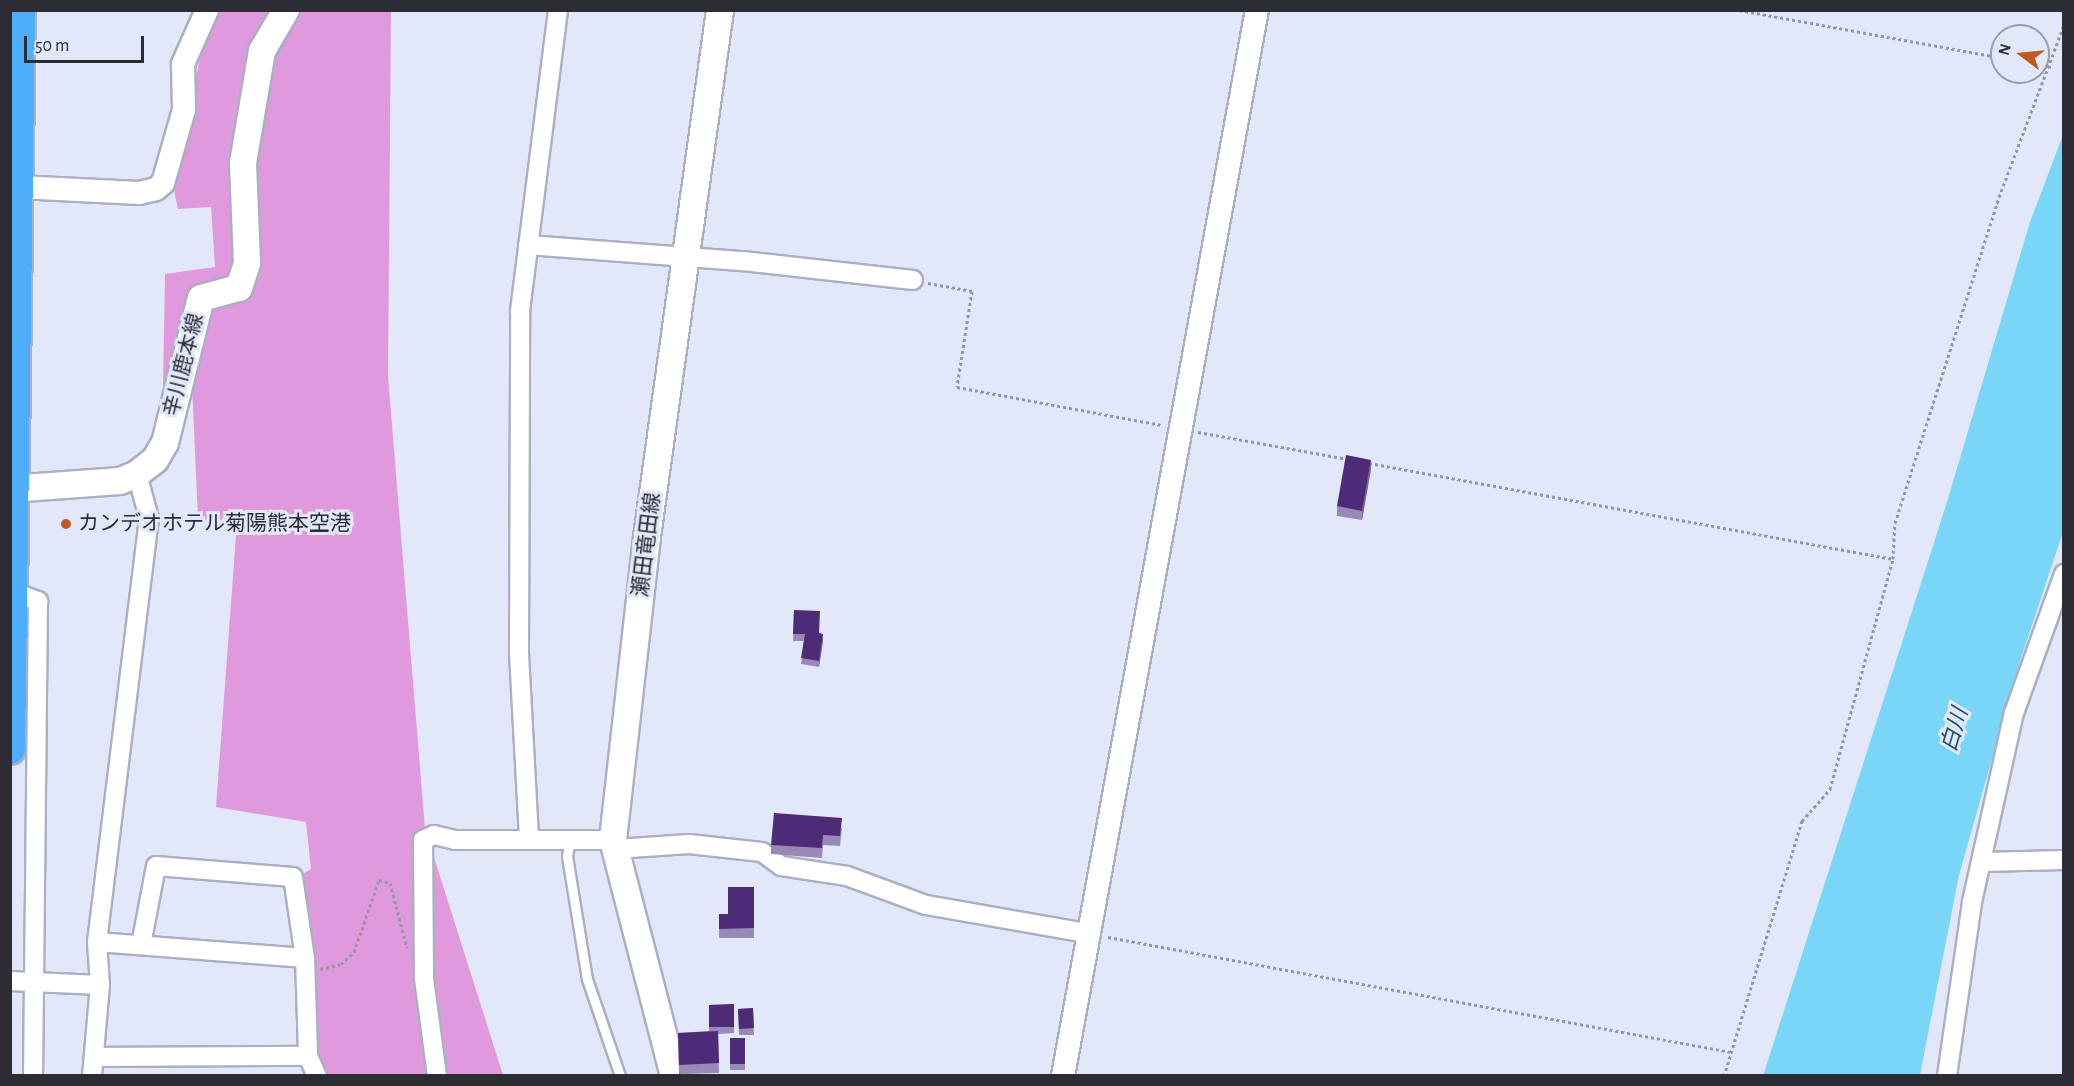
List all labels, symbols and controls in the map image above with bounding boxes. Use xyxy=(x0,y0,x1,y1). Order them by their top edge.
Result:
scale bar xyxy=(27,24,147,62)
north arrow xyxy=(1990,24,2050,84)
text: 50 m xyxy=(35,37,69,55)
text: N xyxy=(1995,42,2014,57)
street label: 辛川鹿本線 xyxy=(159,311,209,419)
street label: 瀬田竜田線 xyxy=(628,491,666,599)
place label: カンデオホテル菊陽熊本空港 xyxy=(78,511,351,537)
marker: カンデオホテル菊陽熊本空港 xyxy=(59,517,73,531)
water label: 白川 xyxy=(1936,705,1974,755)

